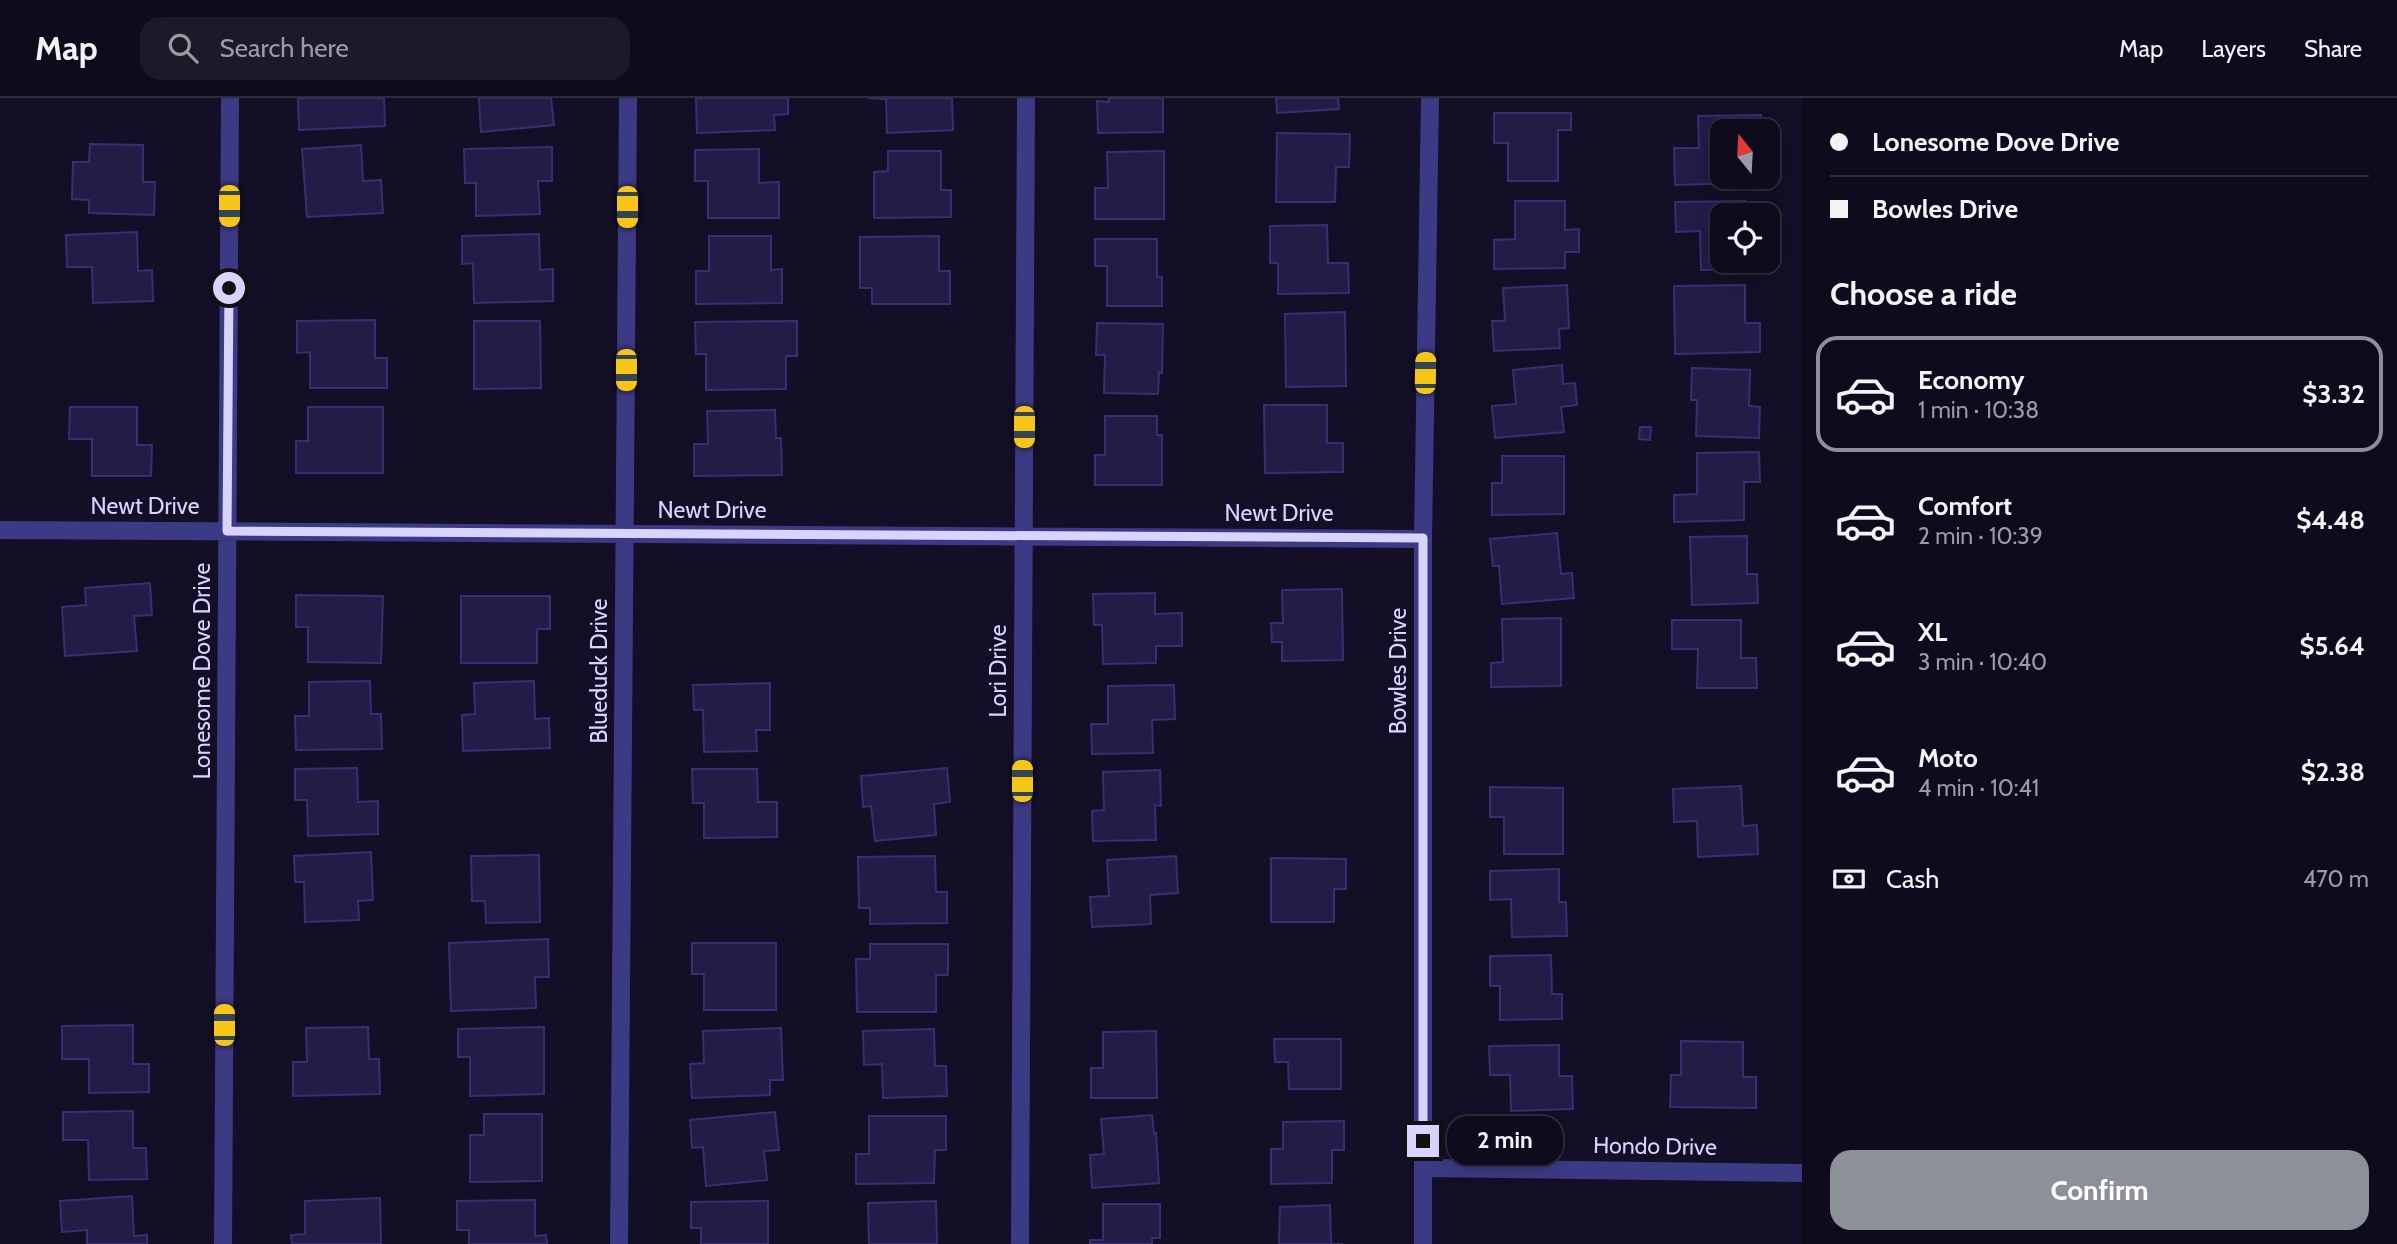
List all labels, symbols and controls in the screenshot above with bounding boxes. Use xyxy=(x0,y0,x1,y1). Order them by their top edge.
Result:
search box xyxy=(140,17,630,80)
text: Map xyxy=(35,28,98,68)
icon: search xyxy=(164,29,202,67)
text: Search here xyxy=(220,32,349,64)
text: Map xyxy=(2119,34,2163,63)
text: Layers xyxy=(2201,34,2266,63)
text: Share xyxy=(2304,34,2362,63)
north arrow xyxy=(1710,119,1780,189)
map controls xyxy=(1710,119,1780,273)
text: Lonesome Dove Drive xyxy=(1872,126,2120,158)
car xyxy=(219,185,240,227)
car xyxy=(617,186,638,228)
text: Bowles Drive xyxy=(1872,193,2018,225)
button: locate xyxy=(1710,203,1780,273)
route start xyxy=(213,272,245,304)
text: Choose a ride xyxy=(1830,274,2017,313)
car xyxy=(616,349,637,391)
car xyxy=(1415,352,1436,394)
icon: car xyxy=(1834,363,1897,426)
text: Economy xyxy=(1918,364,2024,396)
text: $3.32 xyxy=(2302,378,2365,410)
text: 1 min · 10:38 xyxy=(1918,396,2039,424)
car xyxy=(1014,406,1035,448)
icon: car xyxy=(1834,489,1897,552)
text: Comfort xyxy=(1918,490,2012,522)
street label: Newt Drive xyxy=(91,492,200,520)
street label: Newt Drive xyxy=(658,496,767,524)
street label: Newt Drive xyxy=(1225,499,1334,527)
text: $4.48 xyxy=(2296,504,2365,536)
text: 2 min · 10:39 xyxy=(1918,522,2043,550)
street label: Lonesome Dove Drive xyxy=(188,563,216,779)
street label: Blueduck Drive xyxy=(585,598,613,744)
street label: Bowles Drive xyxy=(1384,608,1412,734)
icon: car xyxy=(1834,615,1897,678)
text: XL xyxy=(1918,616,1947,648)
street label: Lori Drive xyxy=(984,624,1012,717)
text: $5.64 xyxy=(2299,630,2365,662)
text: 3 min · 10:40 xyxy=(1918,648,2047,676)
icon: car xyxy=(1834,741,1897,804)
text: Moto xyxy=(1918,742,1978,774)
text: $2.38 xyxy=(2301,756,2365,788)
car xyxy=(1012,760,1033,802)
text: 4 min · 10:41 xyxy=(1918,774,2039,802)
icon: cash xyxy=(1830,860,1868,898)
text: Cash xyxy=(1886,863,1939,895)
text: 470 m xyxy=(2303,865,2369,893)
car xyxy=(214,1004,235,1046)
callout: 2 min xyxy=(1448,1116,1563,1166)
route end xyxy=(1407,1125,1439,1157)
text: 2 min xyxy=(1477,1126,1533,1154)
street label: Hondo Drive xyxy=(1593,1131,1717,1161)
button: Confirm xyxy=(1830,1150,2369,1230)

